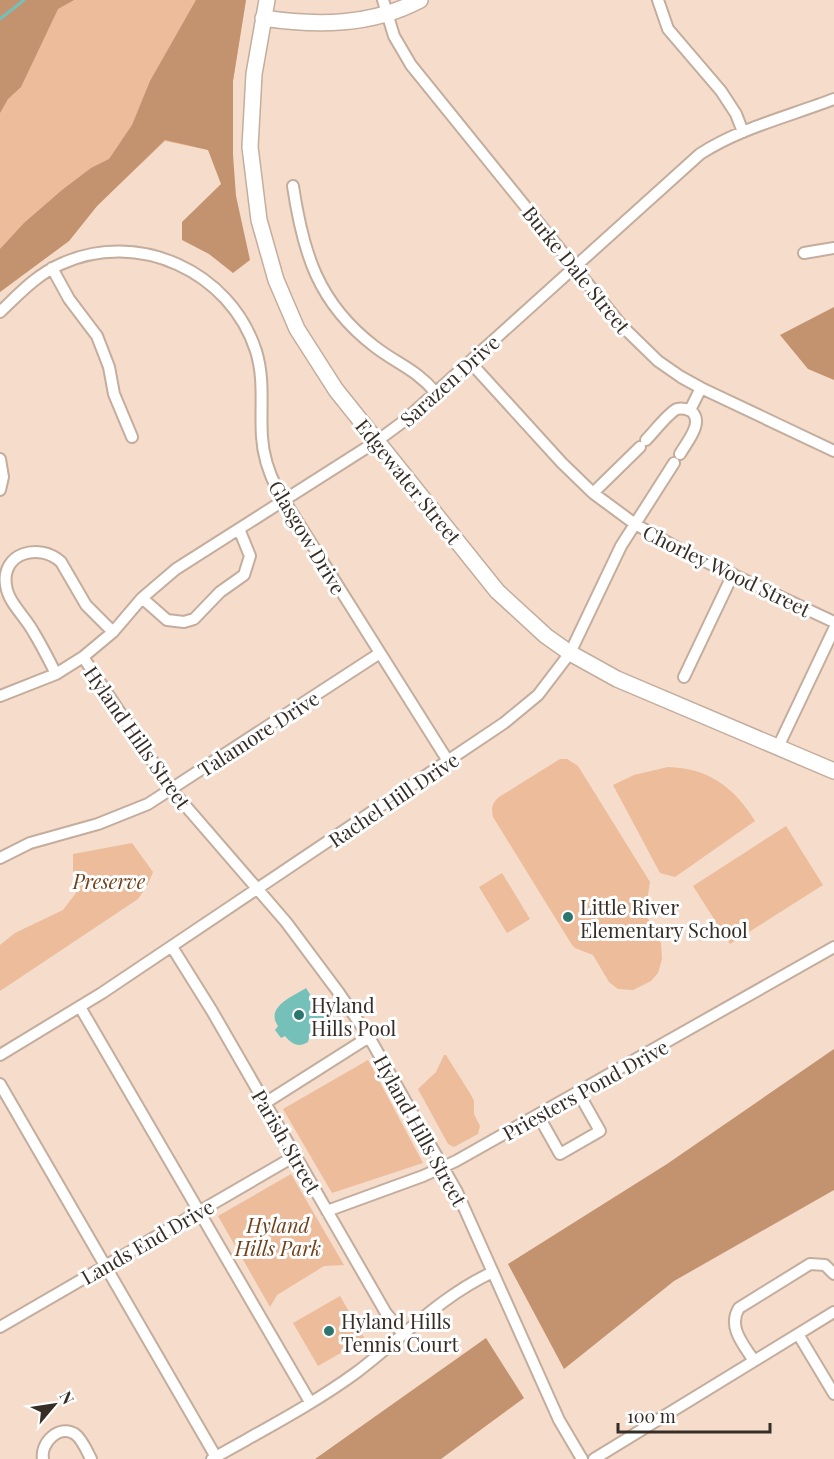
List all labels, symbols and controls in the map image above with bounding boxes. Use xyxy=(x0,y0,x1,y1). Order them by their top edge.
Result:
street label: Burke Dale Street xyxy=(517,200,637,339)
street label: Sarazen Drive xyxy=(393,328,505,432)
street label: Edgewater Street xyxy=(350,413,468,550)
street label: Glasgow Drive xyxy=(263,475,353,599)
street label: Chorley Wood Street xyxy=(639,518,816,623)
street label: Hyland Hills Street xyxy=(79,660,198,815)
street label: Talamore Drive xyxy=(192,684,324,782)
street label: Rachel Hill Drive xyxy=(323,745,463,853)
park label: Preserve xyxy=(72,867,146,894)
place label: Little River Elementary School xyxy=(580,893,748,943)
marker: Little River Elementary School xyxy=(561,910,575,924)
place label: Hyland Hills Pool xyxy=(311,991,397,1041)
marker: Hyland Hills Pool xyxy=(292,1008,306,1022)
street label: Priesters Pond Drive xyxy=(497,1032,673,1146)
street label: Hyland Hills Street xyxy=(368,1050,474,1211)
street label: Parish Street xyxy=(246,1084,328,1199)
street label: Lands End Drive xyxy=(76,1192,218,1290)
park label: Hyland Hills Park xyxy=(234,1211,321,1261)
place label: Hyland Hills Tennis Court xyxy=(341,1307,460,1357)
marker: Hyland Hills Tennis Court xyxy=(322,1324,336,1338)
north arrow xyxy=(24,1375,84,1435)
text: N xyxy=(56,1387,80,1408)
scale bar xyxy=(618,1396,770,1434)
text: 100 m xyxy=(627,1404,676,1428)

